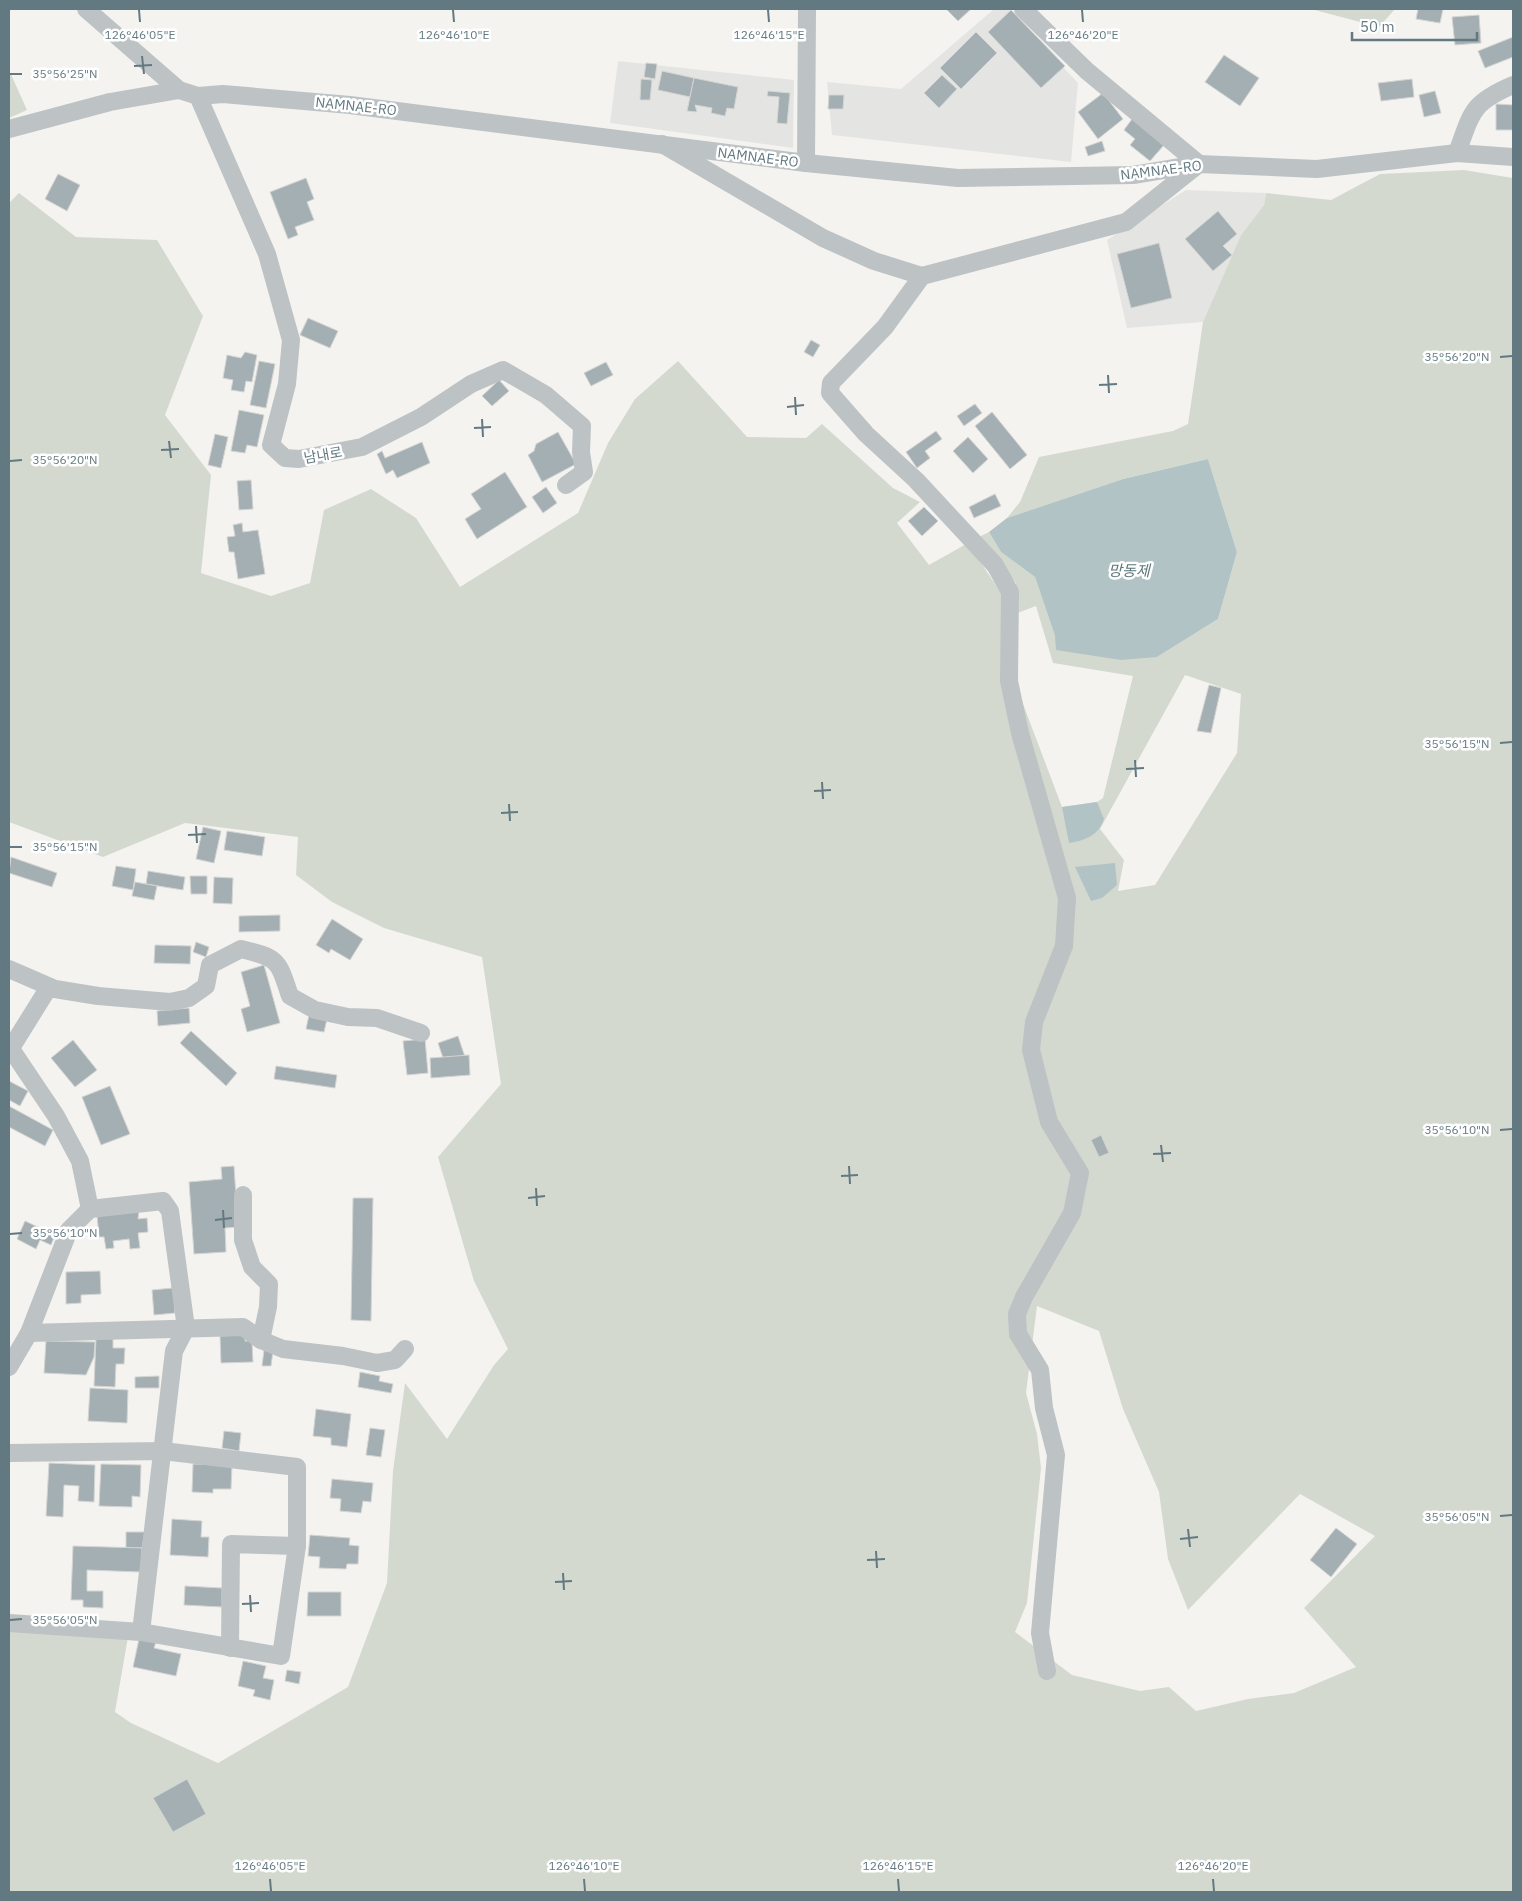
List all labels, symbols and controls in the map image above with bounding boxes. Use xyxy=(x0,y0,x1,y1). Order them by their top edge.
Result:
scale bar xyxy=(1352,10,1477,42)
text: 50 m xyxy=(1360,17,1395,36)
text: 126°46'05"E xyxy=(105,27,175,42)
text: 126°46'10"E xyxy=(419,27,489,42)
text: 126°46'15"E xyxy=(734,27,804,42)
text: 126°46'20"E xyxy=(1048,27,1118,42)
text: 35°56'25"N xyxy=(32,66,98,81)
street label: NAMNAE-RO xyxy=(314,93,398,119)
street label: NAMNAE-RO xyxy=(716,143,800,171)
street label: NAMNAE-RO xyxy=(1119,156,1203,184)
text: 35°56'20"N xyxy=(1424,349,1490,364)
street label: 남내로 xyxy=(302,443,344,467)
text: 35°56'20"N xyxy=(32,452,98,467)
water label: 망동제 xyxy=(1108,561,1152,580)
text: 35°56'15"N xyxy=(1424,736,1490,751)
text: 35°56'15"N xyxy=(32,839,98,854)
text: 35°56'10"N xyxy=(1424,1122,1490,1137)
text: 35°56'10"N xyxy=(32,1225,98,1240)
text: 35°56'05"N xyxy=(1424,1509,1490,1524)
text: 35°56'05"N xyxy=(32,1612,98,1627)
text: 126°46'05"E xyxy=(235,1858,305,1873)
text: 126°46'10"E xyxy=(549,1858,619,1873)
text: 126°46'15"E xyxy=(863,1858,933,1873)
text: 126°46'20"E xyxy=(1178,1858,1248,1873)

